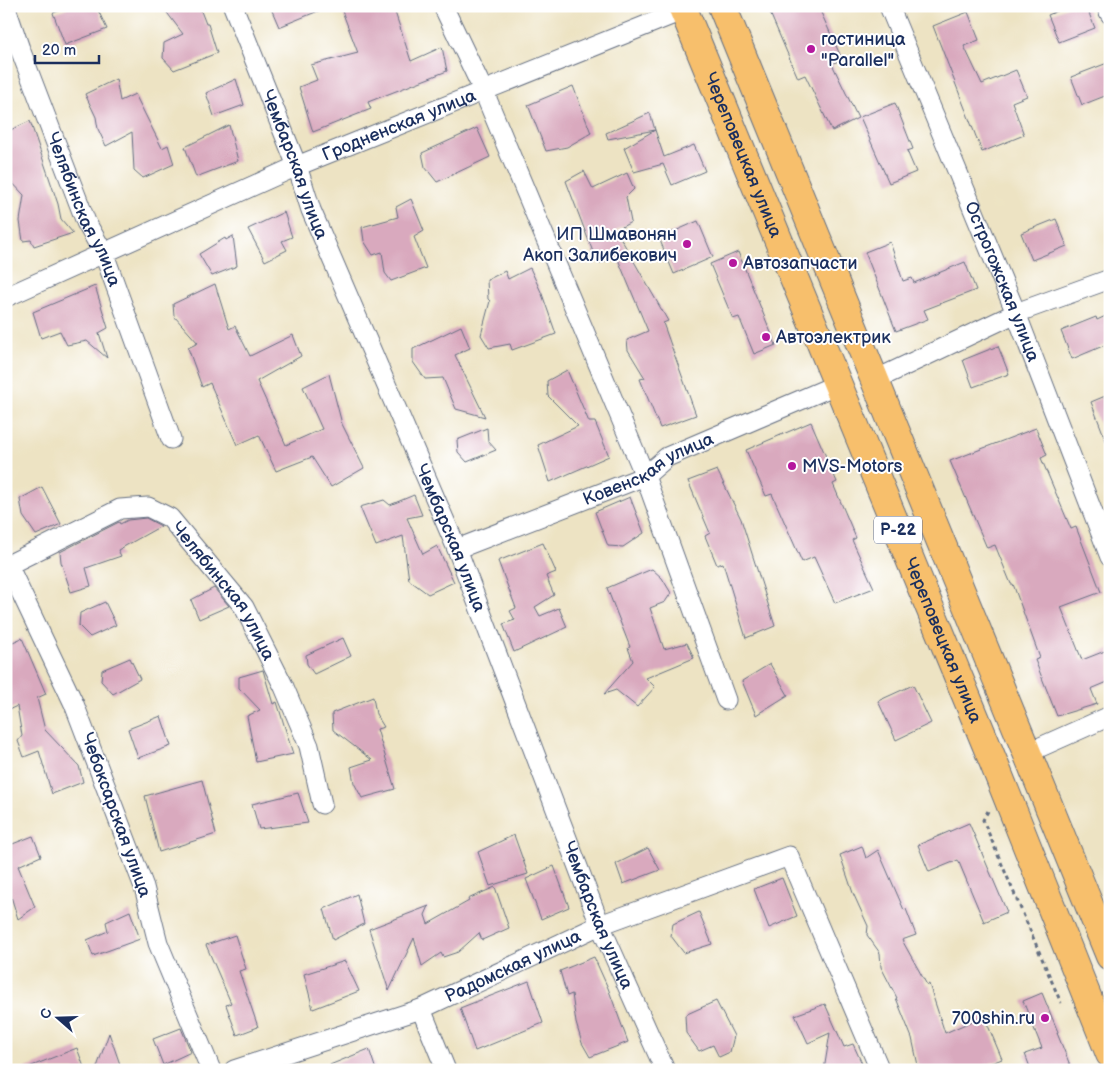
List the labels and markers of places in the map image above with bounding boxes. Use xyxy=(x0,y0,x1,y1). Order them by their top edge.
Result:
place label: гостиница "Parallel" xyxy=(821,29,906,71)
marker: гостиница "Parallel" xyxy=(805,43,817,55)
place label: ИП Шмавонян Акоп Залибекович xyxy=(522,224,677,266)
marker: ИП Шмавонян Акоп Залибекович xyxy=(681,238,693,250)
place label: Автозапчасти xyxy=(742,253,857,274)
marker: Автозапчасти xyxy=(727,257,739,269)
place label: Автоэлектрик xyxy=(775,327,891,348)
marker: Автоэлектрик xyxy=(760,331,772,343)
place label: MVS-Motors xyxy=(802,456,902,477)
marker: MVS-Motors xyxy=(786,460,798,472)
place label: 700shin.ru xyxy=(952,1008,1035,1029)
marker: 700shin.ru xyxy=(1039,1012,1051,1024)

